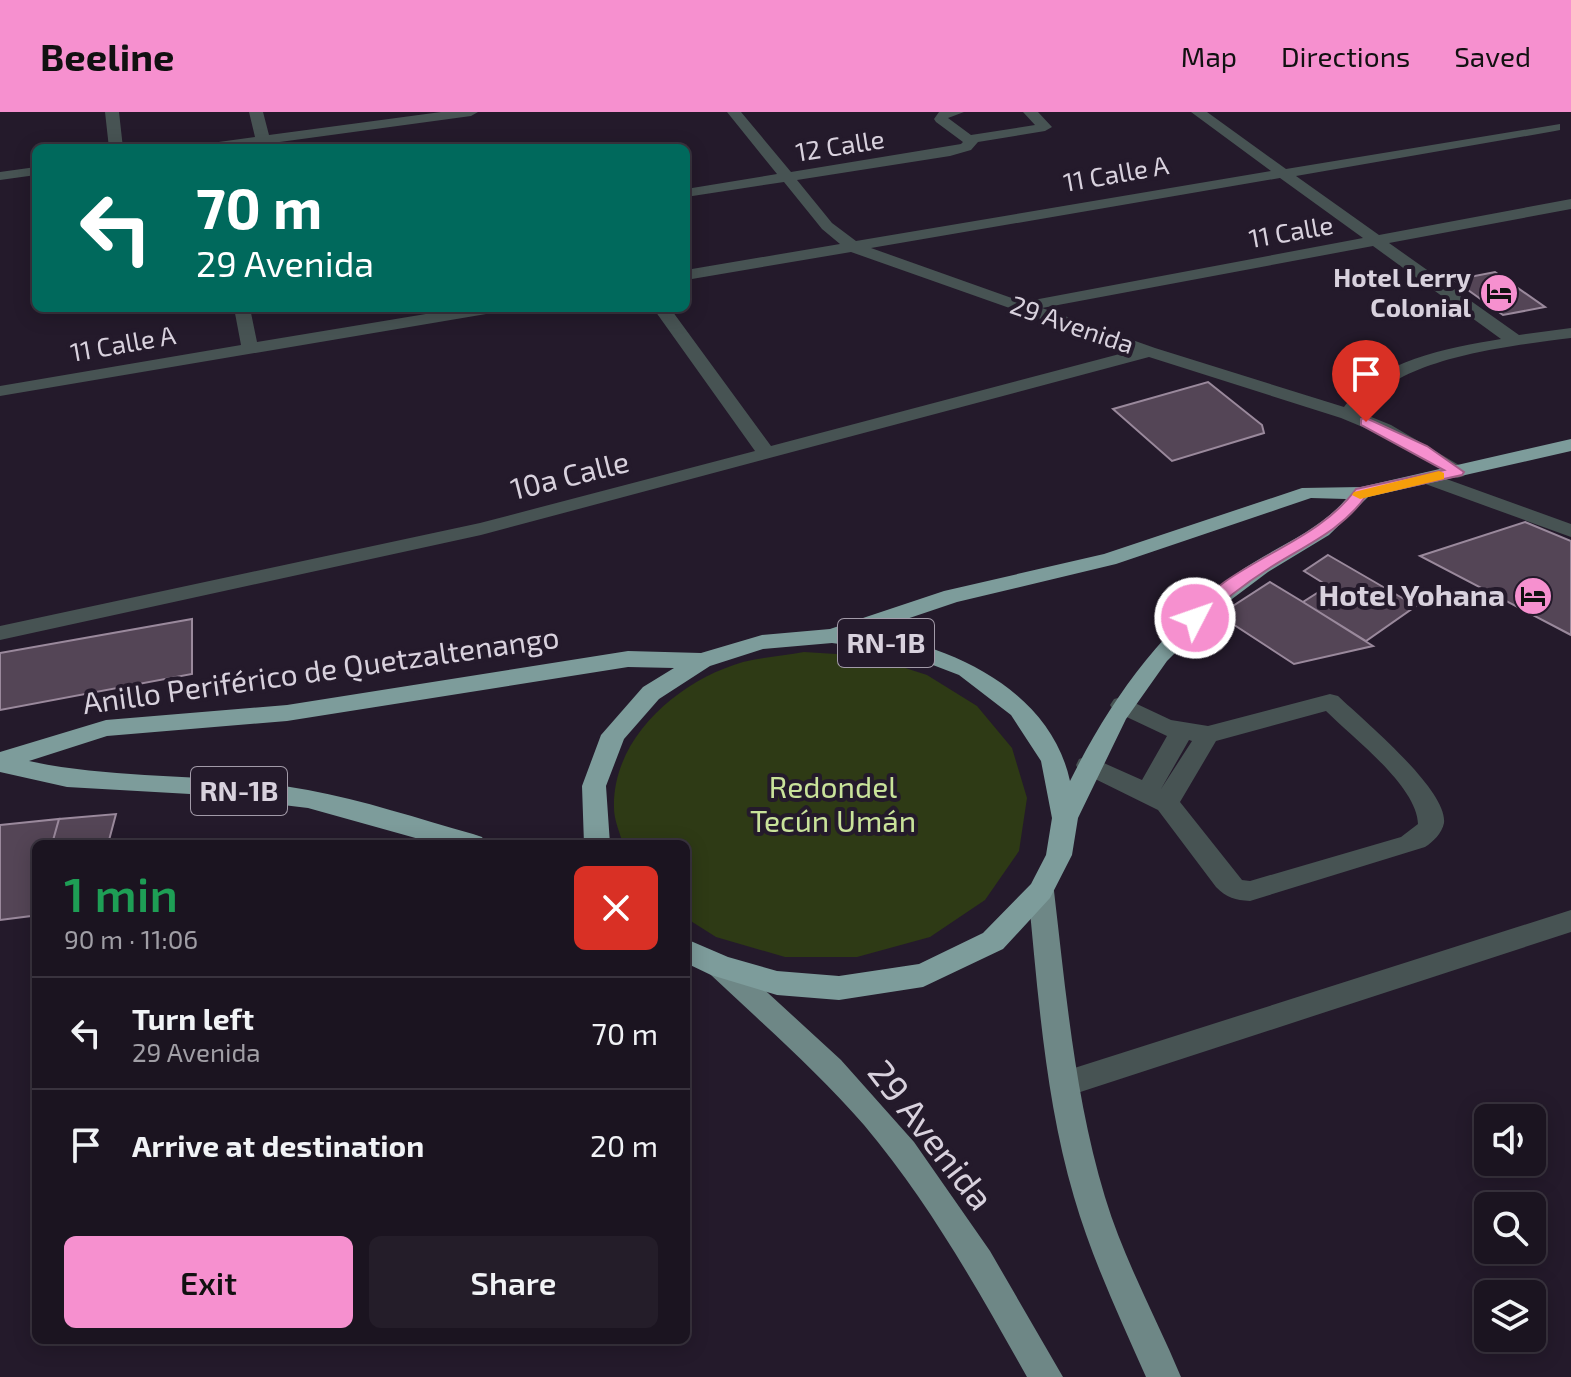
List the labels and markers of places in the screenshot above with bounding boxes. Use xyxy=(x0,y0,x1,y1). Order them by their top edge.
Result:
place label: Hotel Lerry Colonial xyxy=(1333,261,1471,322)
hotel icon: Hotel Lerry Colonial xyxy=(1478,272,1520,314)
pin xyxy=(1332,340,1400,422)
hotel icon: Hotel Yohana xyxy=(1512,575,1554,617)
place label: Hotel Yohana xyxy=(1318,576,1505,612)

